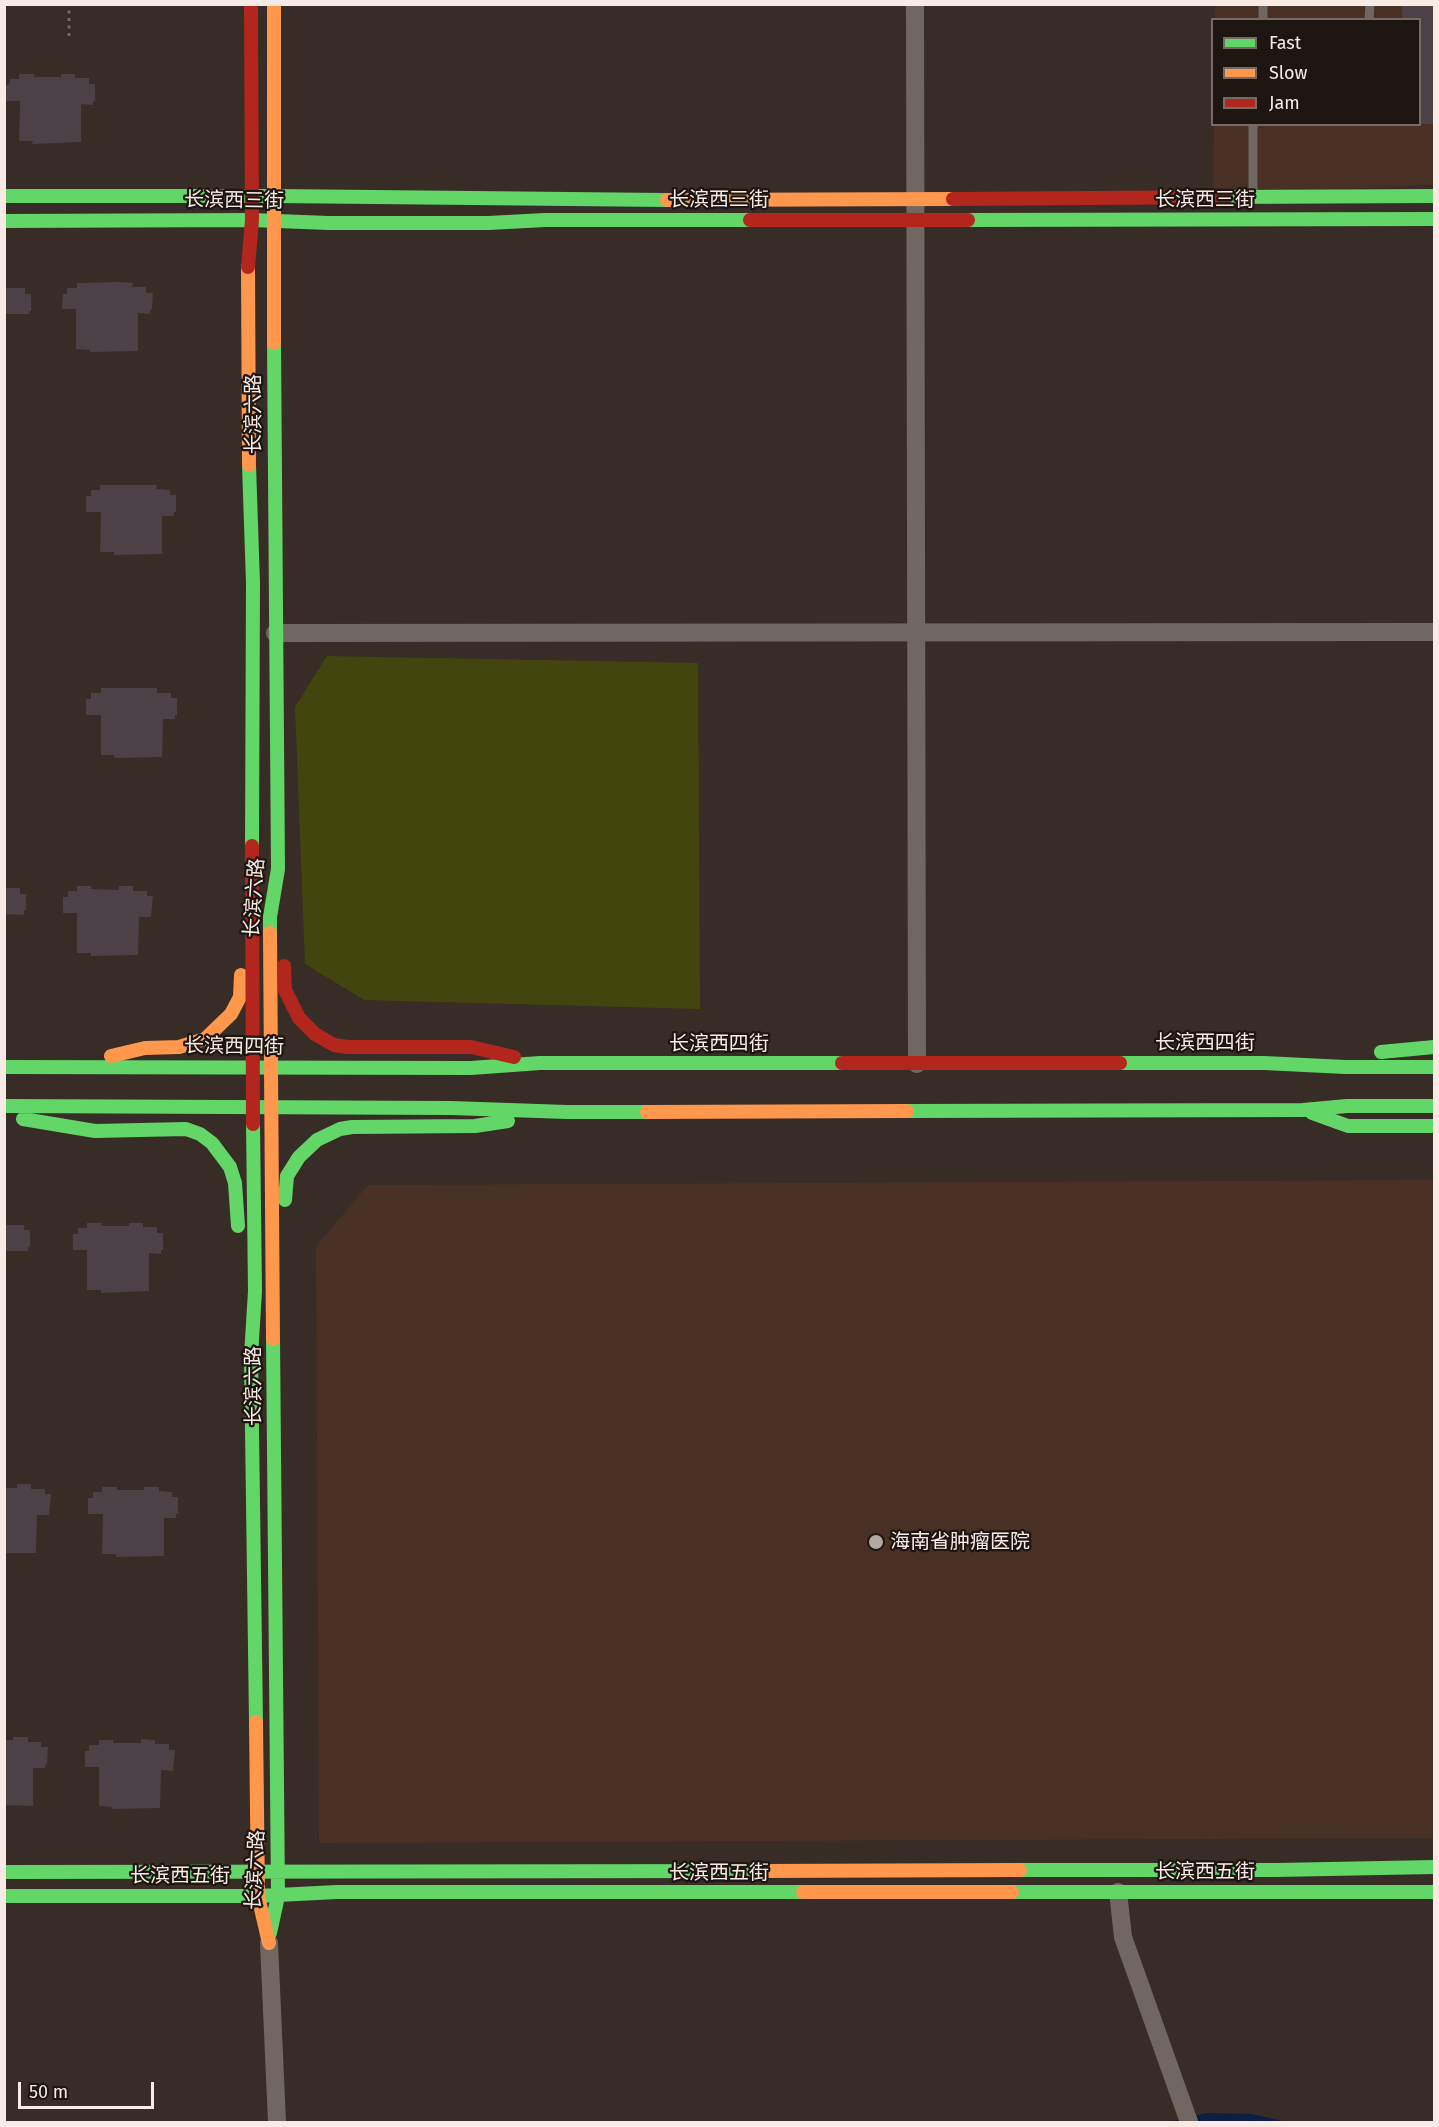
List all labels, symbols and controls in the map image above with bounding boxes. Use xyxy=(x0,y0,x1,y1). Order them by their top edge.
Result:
legend xyxy=(1211,18,1421,126)
text: Fast xyxy=(1269,32,1301,54)
text: Slow xyxy=(1269,62,1307,84)
text: Jam xyxy=(1269,92,1300,114)
street label: 长滨西三街 xyxy=(184,188,284,214)
street label: 长滨西三街 xyxy=(669,188,769,212)
street label: 长滨西三街 xyxy=(1155,188,1255,212)
street label: 长滨六路 xyxy=(242,374,266,454)
street label: 长滨六路 xyxy=(240,857,270,939)
street label: 长滨西四街 xyxy=(1155,1031,1255,1055)
street label: 长滨西四街 xyxy=(669,1032,769,1056)
street label: 长滨西四街 xyxy=(184,1034,284,1060)
street label: 长滨六路 xyxy=(242,1346,266,1426)
place label: 海南省肿瘤医院 xyxy=(890,1530,1030,1554)
marker: 海南省肿瘤医院 xyxy=(867,1533,885,1551)
street label: 长滨六路 xyxy=(242,1829,270,1911)
street label: 长滨西五街 xyxy=(1155,1860,1255,1884)
street label: 长滨西五街 xyxy=(669,1861,769,1885)
street label: 长滨西五街 xyxy=(130,1864,230,1888)
scale bar xyxy=(21,2070,158,2108)
text: 50 m xyxy=(29,2081,68,2103)

